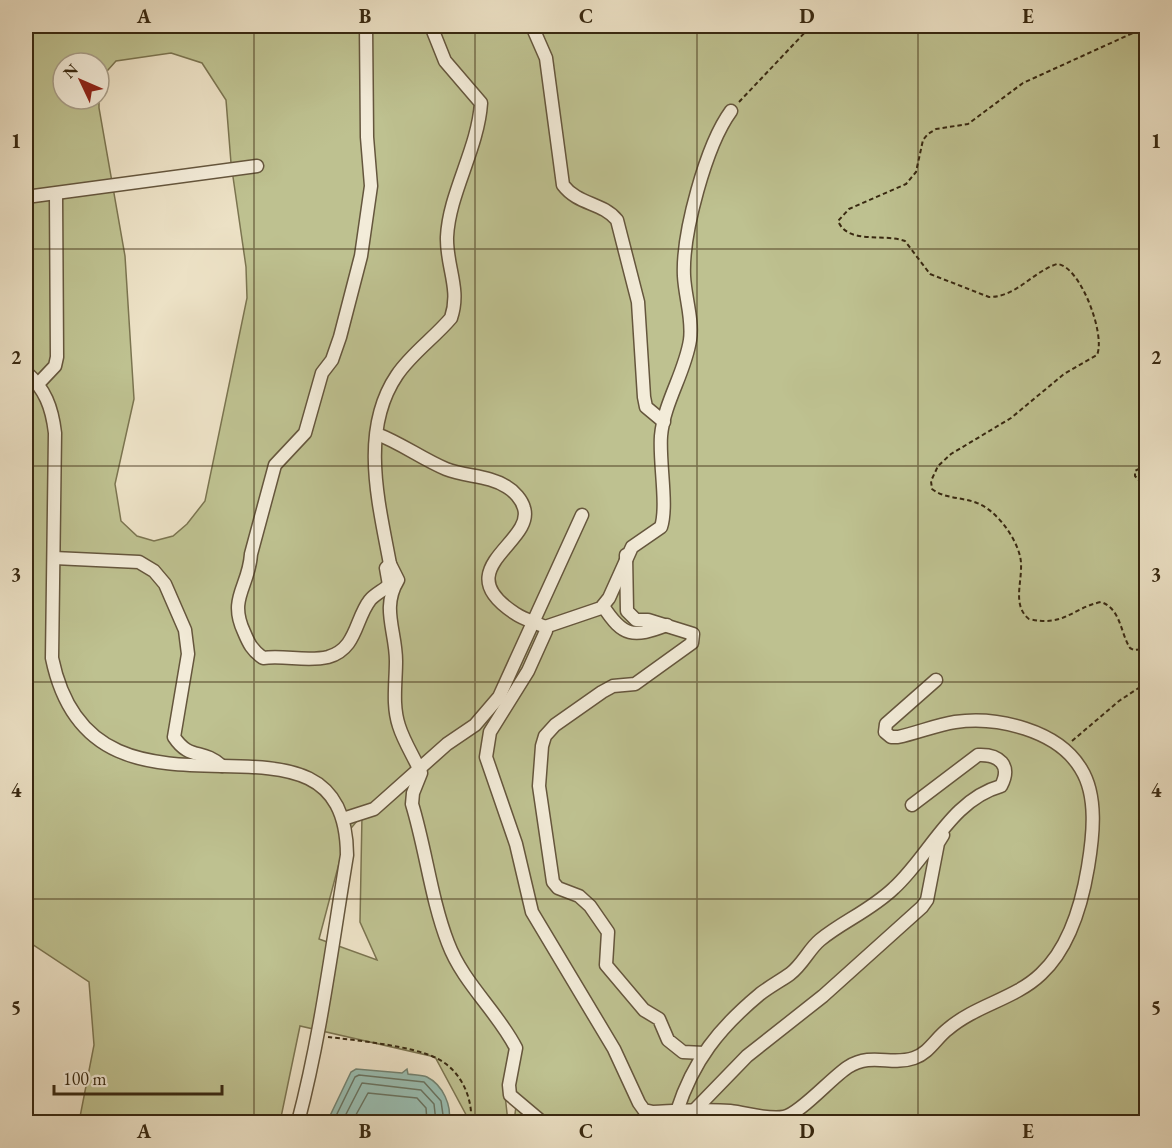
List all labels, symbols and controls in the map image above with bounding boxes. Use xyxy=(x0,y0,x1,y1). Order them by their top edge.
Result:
text: A xyxy=(136,3,152,29)
text: B xyxy=(359,3,371,29)
text: C xyxy=(579,3,593,29)
text: D xyxy=(799,3,815,29)
text: E xyxy=(1022,3,1034,29)
north arrow xyxy=(51,51,111,111)
text: N xyxy=(59,59,83,83)
text: 1 xyxy=(11,128,21,154)
text: 1 xyxy=(1151,128,1161,154)
text: 2 xyxy=(11,344,22,370)
text: 2 xyxy=(1151,344,1162,370)
text: 3 xyxy=(11,561,21,587)
text: 3 xyxy=(1151,561,1161,587)
text: 4 xyxy=(11,777,22,803)
text: 4 xyxy=(1151,777,1162,803)
text: 5 xyxy=(11,994,21,1020)
text: 5 xyxy=(1151,994,1161,1020)
scale bar xyxy=(54,1058,222,1096)
text: 100 m xyxy=(63,1067,107,1090)
text: A xyxy=(136,1118,152,1144)
text: B xyxy=(359,1118,371,1144)
text: C xyxy=(579,1118,593,1144)
text: D xyxy=(799,1118,815,1144)
text: E xyxy=(1022,1118,1034,1144)

